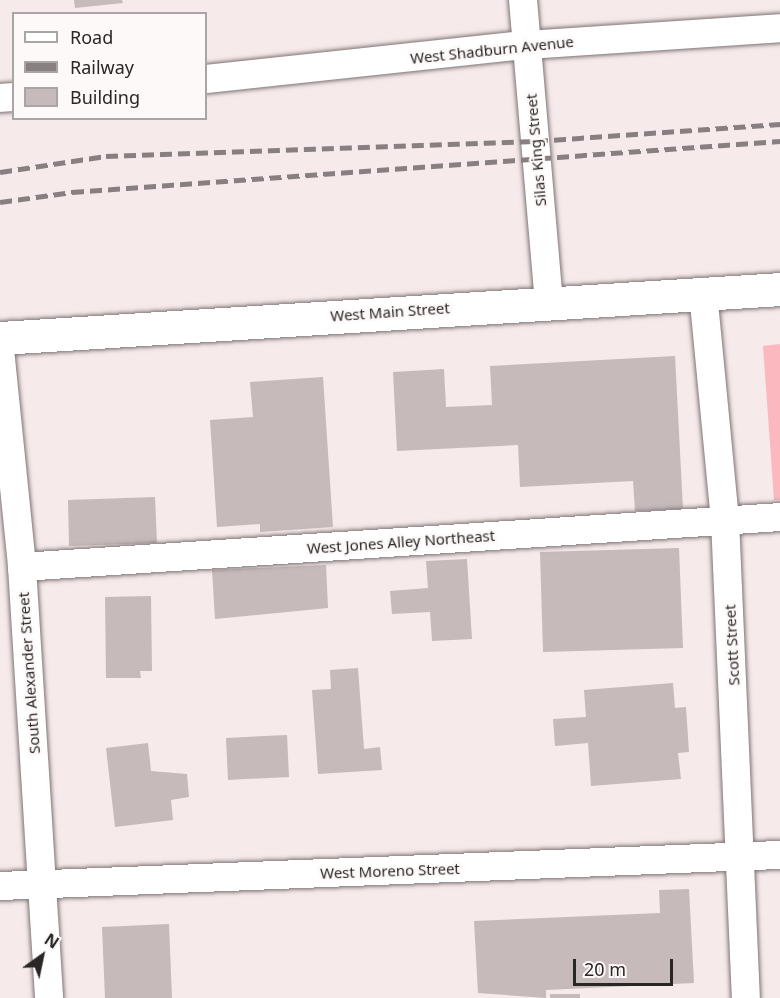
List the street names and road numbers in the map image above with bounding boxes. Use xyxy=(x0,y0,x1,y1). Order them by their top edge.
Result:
street label: West Shadburn Avenue xyxy=(409,32,575,68)
street label: Silas King Street xyxy=(522,93,550,207)
street label: West Main Street xyxy=(330,299,450,325)
street label: West Jones Alley Northeast xyxy=(306,526,496,558)
street label: South Alexander Street xyxy=(14,592,44,754)
street label: Scott Street xyxy=(721,604,743,686)
street label: West Moreno Street xyxy=(320,860,460,882)

